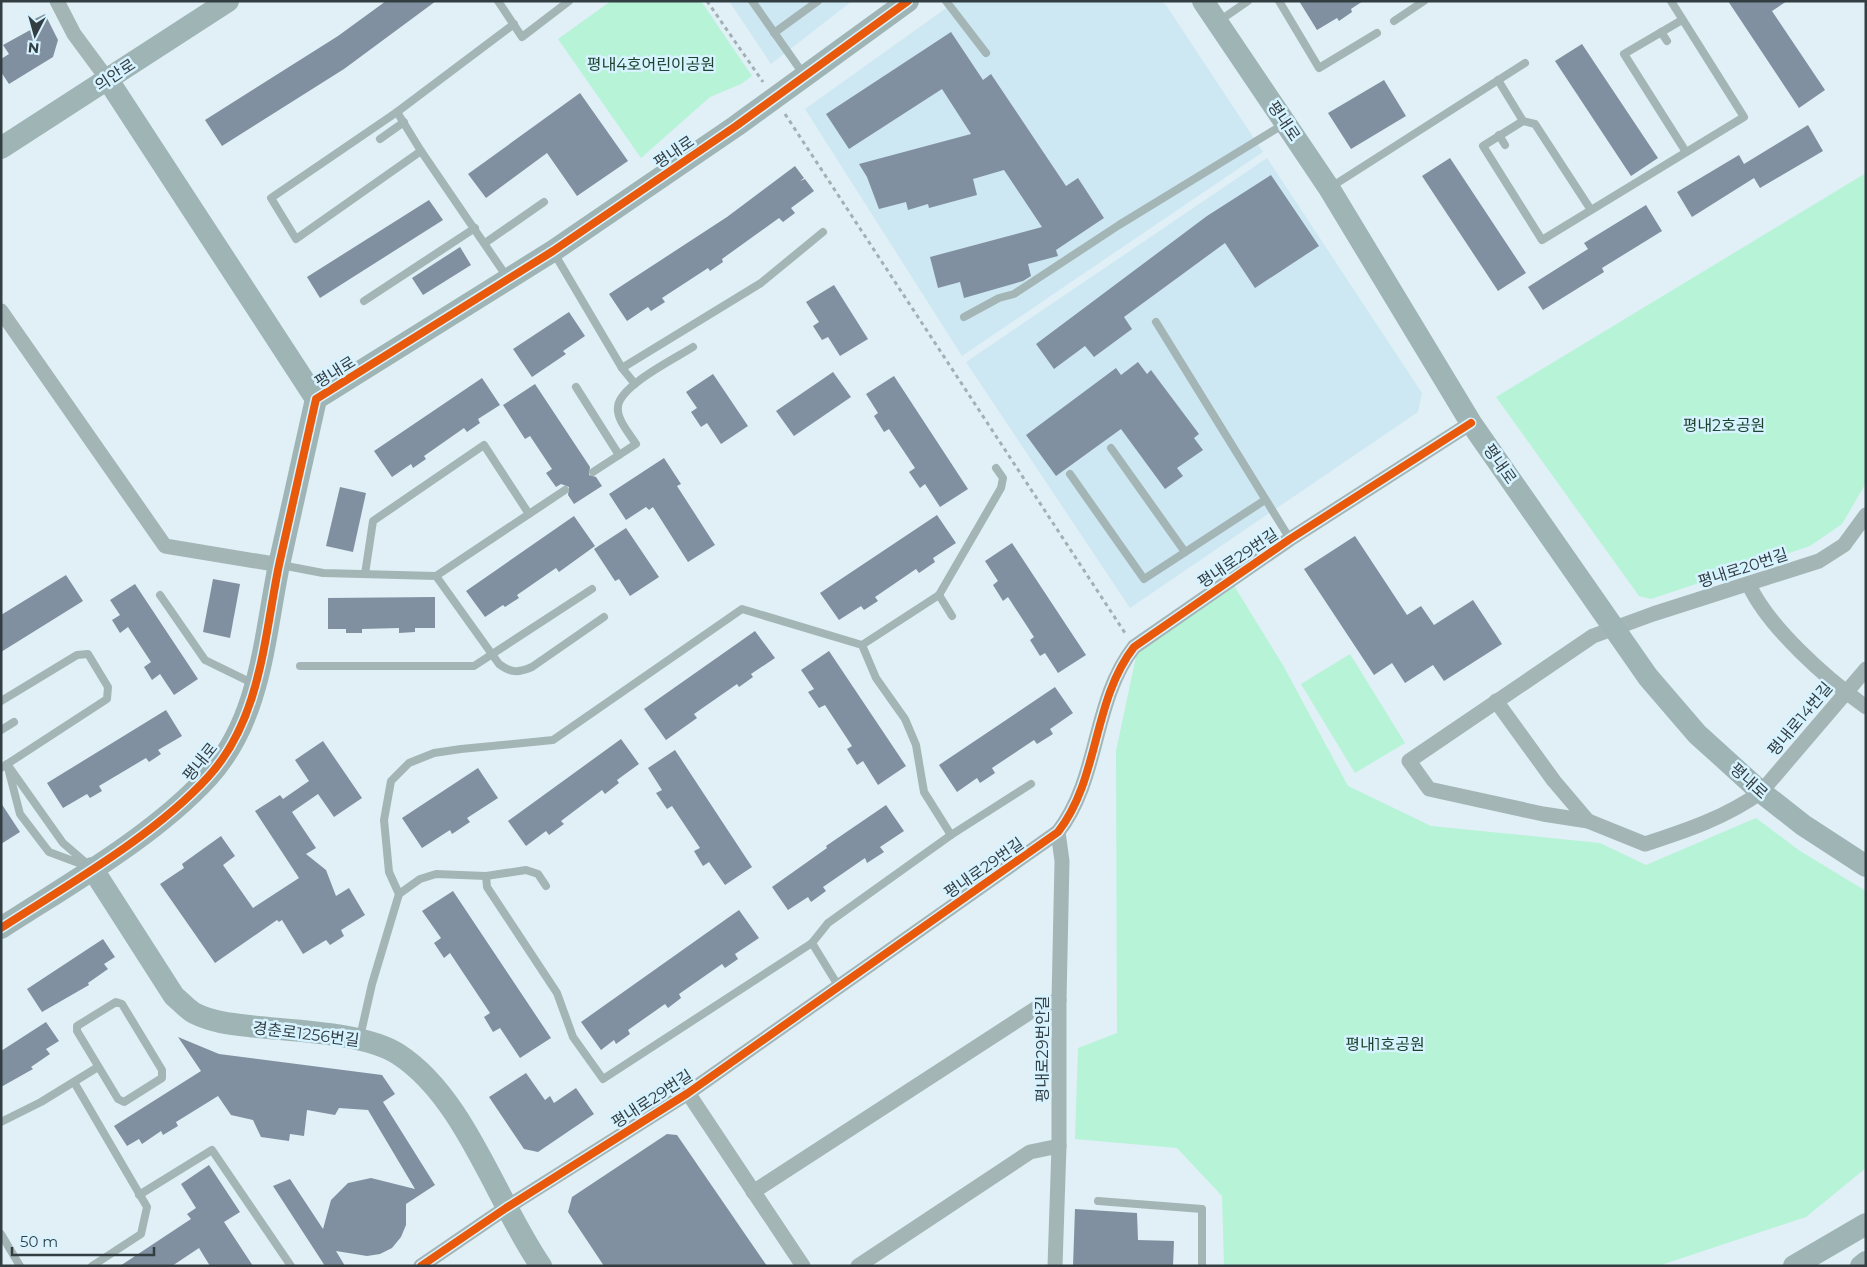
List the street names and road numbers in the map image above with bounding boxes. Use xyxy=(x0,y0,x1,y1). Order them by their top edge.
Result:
street label: 의안로 xyxy=(91,55,139,95)
street label: 평내로 xyxy=(1264,97,1304,145)
street label: 평내로 xyxy=(650,132,698,172)
street label: 평내로 xyxy=(311,352,359,392)
street label: 평내로 xyxy=(1480,440,1521,488)
street label: 평내로29번길 xyxy=(1194,524,1282,592)
street label: 평내로20번길 xyxy=(1696,545,1790,591)
street label: 평내로14번길 xyxy=(1764,678,1836,760)
street label: 평내로 xyxy=(179,739,221,785)
street label: 평내로 xyxy=(1726,759,1772,803)
street label: 평내로29번길 xyxy=(941,834,1027,902)
street label: 평내로29번안길 xyxy=(1033,995,1052,1103)
street label: 경춘로1256번길 xyxy=(252,1018,360,1050)
street label: 평내로29번길 xyxy=(608,1066,696,1132)

